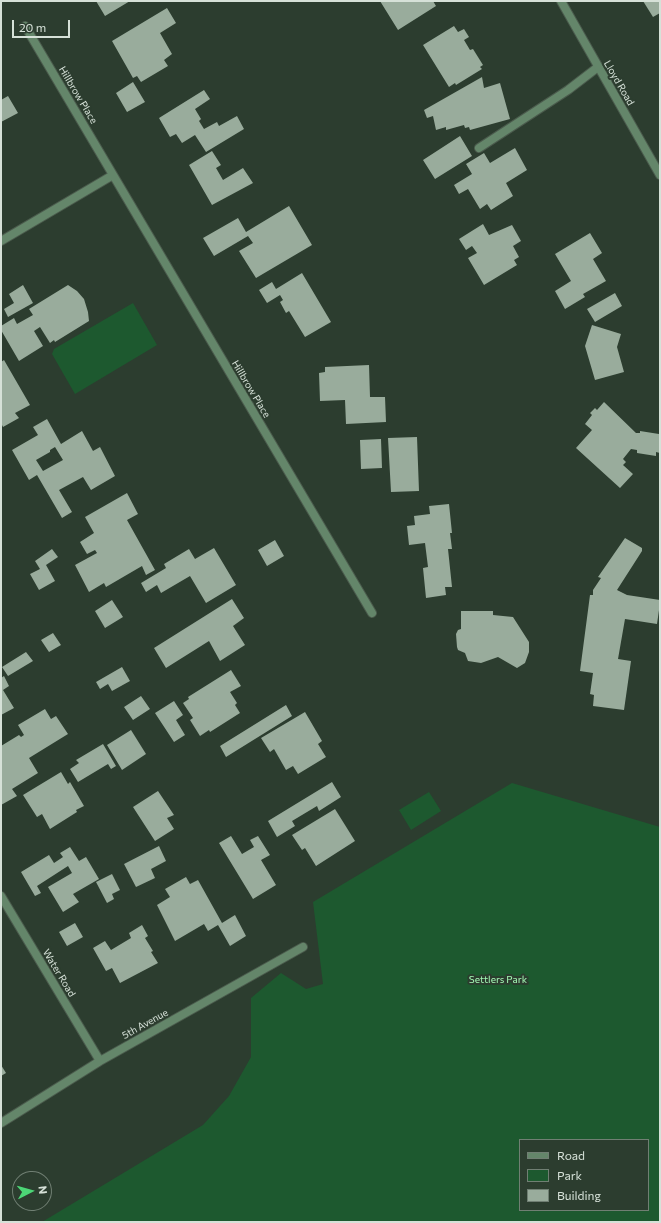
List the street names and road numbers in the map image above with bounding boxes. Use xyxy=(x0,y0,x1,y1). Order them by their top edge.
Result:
street label: Lloyd Road xyxy=(601,58,637,108)
street label: Hillbrow Place xyxy=(56,64,100,126)
street label: Hillbrow Place xyxy=(229,358,273,420)
street label: Water Road xyxy=(40,947,78,999)
street label: 5th Avenue xyxy=(120,1006,170,1042)

